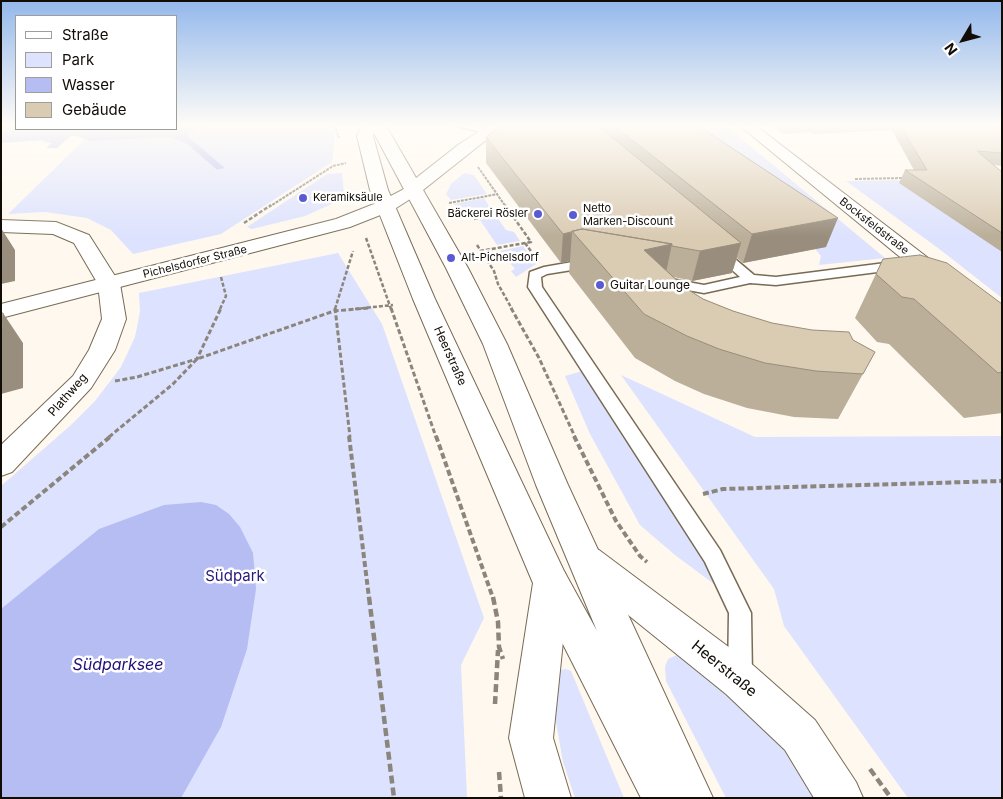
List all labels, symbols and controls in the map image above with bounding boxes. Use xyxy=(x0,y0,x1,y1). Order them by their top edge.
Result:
legend xyxy=(15,15,178,130)
north arrow xyxy=(938,15,988,65)
text: Straße xyxy=(62,25,109,44)
text: N xyxy=(941,40,961,59)
text: Park xyxy=(62,50,94,69)
text: Wasser xyxy=(62,75,115,94)
text: Gebäude xyxy=(62,100,127,119)
place label: Keramiksäule xyxy=(313,191,383,205)
marker: Keramiksäule xyxy=(297,192,309,204)
street label: Bocksfeldstraße xyxy=(837,195,911,257)
place label: Netto Marken-Discount xyxy=(583,202,673,228)
place label: Bäckerei Rösler xyxy=(447,207,528,221)
marker: Bäckerei Rösler xyxy=(532,208,544,220)
marker: Netto Marken-Discount xyxy=(567,209,579,221)
street label: Pichelsdorfer Straße xyxy=(142,243,248,281)
place label: Alt-Pichelsdorf xyxy=(461,251,539,265)
marker: Alt-Pichelsdorf xyxy=(445,252,457,264)
place label: Guitar Lounge xyxy=(610,278,690,292)
marker: Guitar Lounge xyxy=(594,279,606,291)
street label: Heerstraße xyxy=(431,324,469,388)
street label: Plathweg xyxy=(45,371,91,419)
park label: Südpark xyxy=(205,567,265,585)
street label: Heerstraße xyxy=(688,637,760,701)
water label: Südparksee xyxy=(72,655,164,675)

